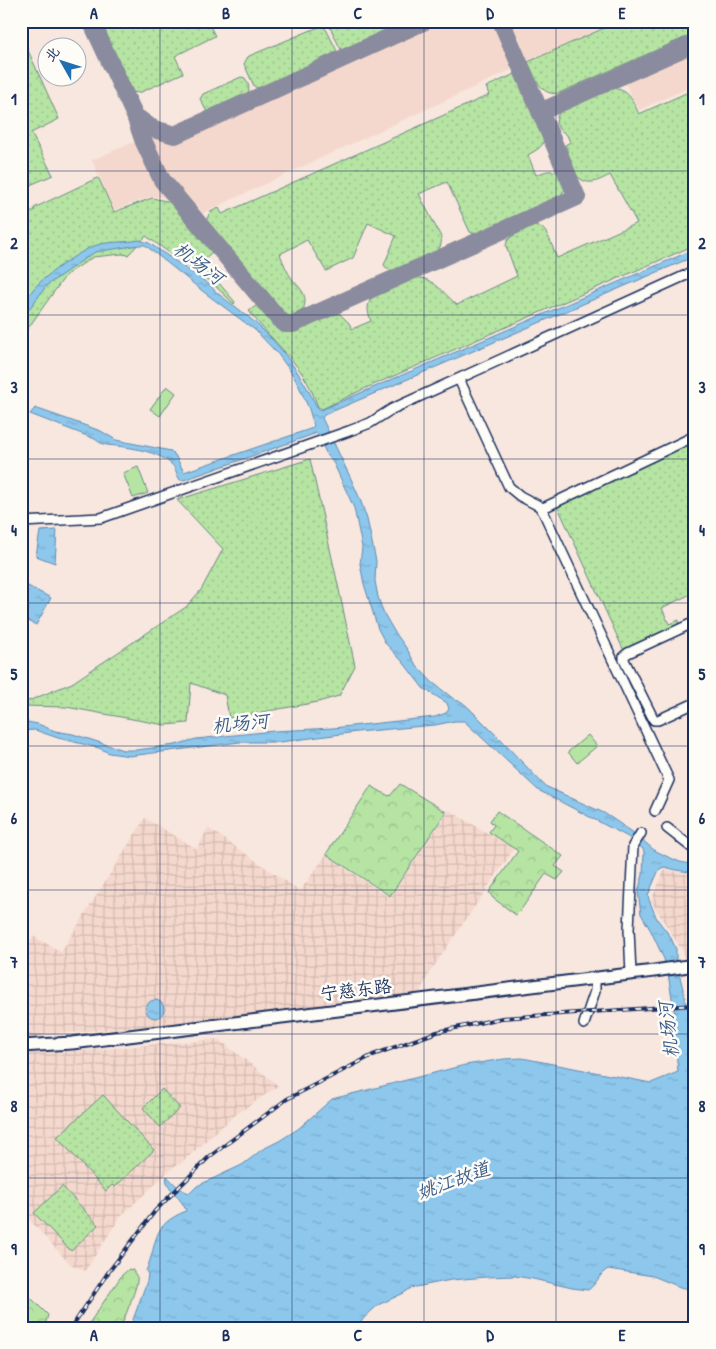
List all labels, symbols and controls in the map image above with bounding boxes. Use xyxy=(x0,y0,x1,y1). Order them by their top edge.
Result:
text: A xyxy=(90,2,98,24)
text: B xyxy=(222,2,230,24)
text: C xyxy=(354,2,363,24)
text: D xyxy=(486,2,494,24)
text: E xyxy=(618,2,626,24)
north arrow xyxy=(38,38,88,88)
text: 北 xyxy=(40,42,63,65)
text: 1 xyxy=(11,88,17,110)
text: 1 xyxy=(699,88,705,110)
text: 2 xyxy=(10,232,18,254)
text: 2 xyxy=(698,232,706,254)
water label: 机场河 xyxy=(168,235,232,292)
text: 3 xyxy=(10,376,18,398)
text: 3 xyxy=(698,376,706,398)
text: 4 xyxy=(11,519,17,541)
text: 4 xyxy=(699,519,705,541)
text: 5 xyxy=(11,663,18,685)
text: 5 xyxy=(699,663,706,685)
water label: 机场河 xyxy=(210,707,273,739)
text: 6 xyxy=(11,807,18,829)
text: 6 xyxy=(699,807,706,829)
text: 7 xyxy=(9,951,18,973)
text: 7 xyxy=(697,951,706,973)
street label: 宁慈东路 xyxy=(319,973,393,1006)
water label: 机场河 xyxy=(651,997,684,1060)
text: 8 xyxy=(11,1095,18,1117)
text: 8 xyxy=(699,1095,706,1117)
water label: 姚江故道 xyxy=(413,1154,495,1205)
text: 9 xyxy=(11,1238,17,1260)
text: 9 xyxy=(699,1238,705,1260)
text: A xyxy=(90,1324,98,1346)
text: B xyxy=(222,1324,230,1346)
text: C xyxy=(354,1324,363,1346)
text: D xyxy=(486,1324,494,1346)
text: E xyxy=(618,1324,626,1346)

